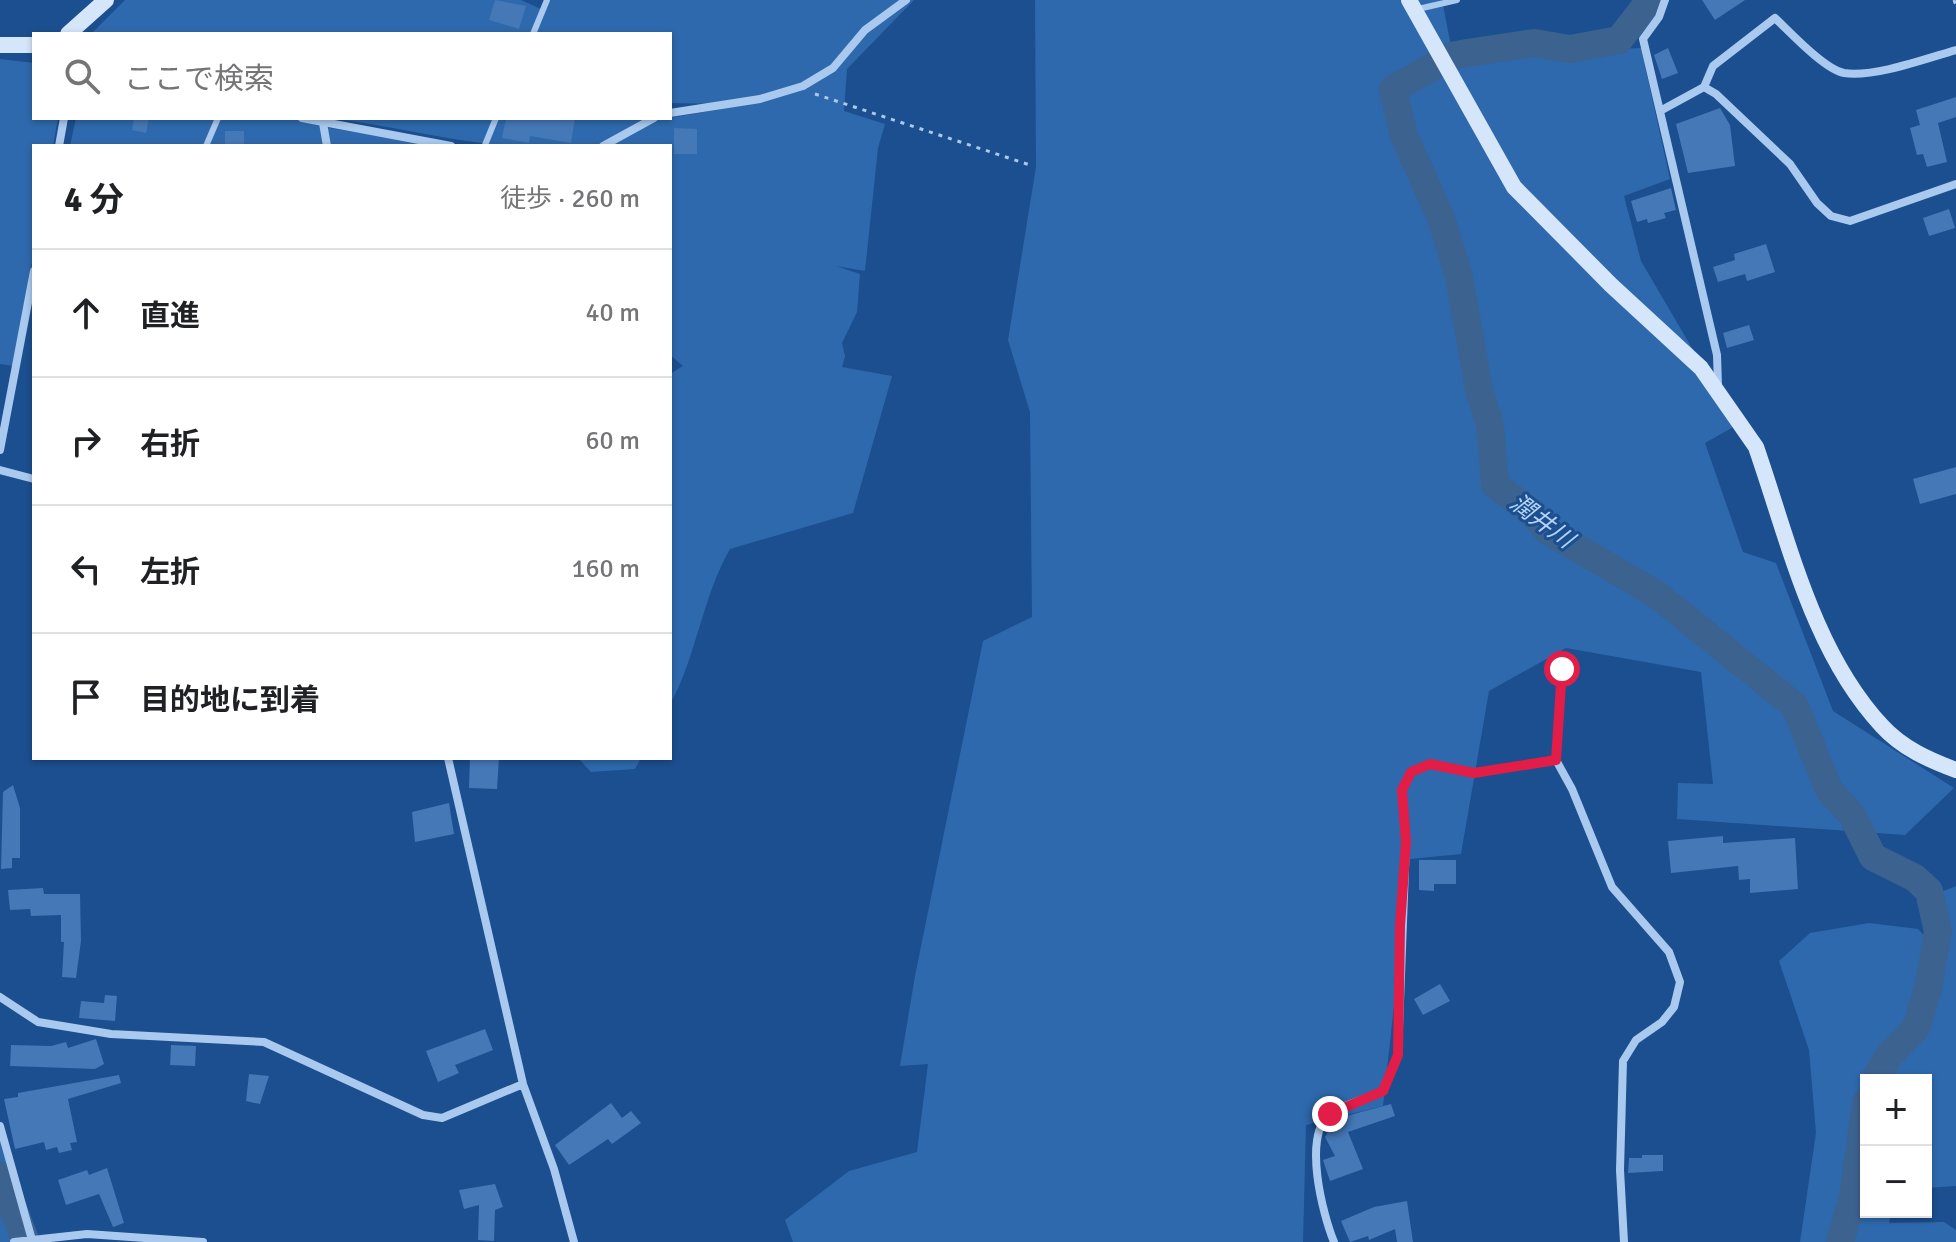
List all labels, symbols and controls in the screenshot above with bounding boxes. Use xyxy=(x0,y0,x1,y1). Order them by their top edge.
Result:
search box xyxy=(32,32,672,120)
icon: search xyxy=(60,54,104,98)
text: ここで検索 xyxy=(124,61,274,98)
text: 4 分 xyxy=(64,179,124,221)
text: 徒歩 · 260 m xyxy=(500,183,640,215)
icon: ahead xyxy=(64,291,108,335)
text: 40 m xyxy=(585,297,640,329)
text: 直進 xyxy=(140,298,200,335)
icon: right xyxy=(64,419,108,463)
text: 60 m xyxy=(585,425,640,457)
text: 右折 xyxy=(140,426,200,463)
water label: 潤井川 xyxy=(1504,487,1582,556)
icon: left xyxy=(64,547,108,591)
text: 160 m xyxy=(571,553,640,585)
text: 左折 xyxy=(140,554,200,591)
route start xyxy=(1544,651,1580,687)
icon: arrive xyxy=(64,675,108,719)
text: 目的地に到着 xyxy=(140,682,320,719)
map controls xyxy=(1860,1074,1932,1218)
button: + xyxy=(1860,1074,1932,1146)
route end xyxy=(1312,1096,1348,1132)
button: − xyxy=(1860,1146,1932,1218)

